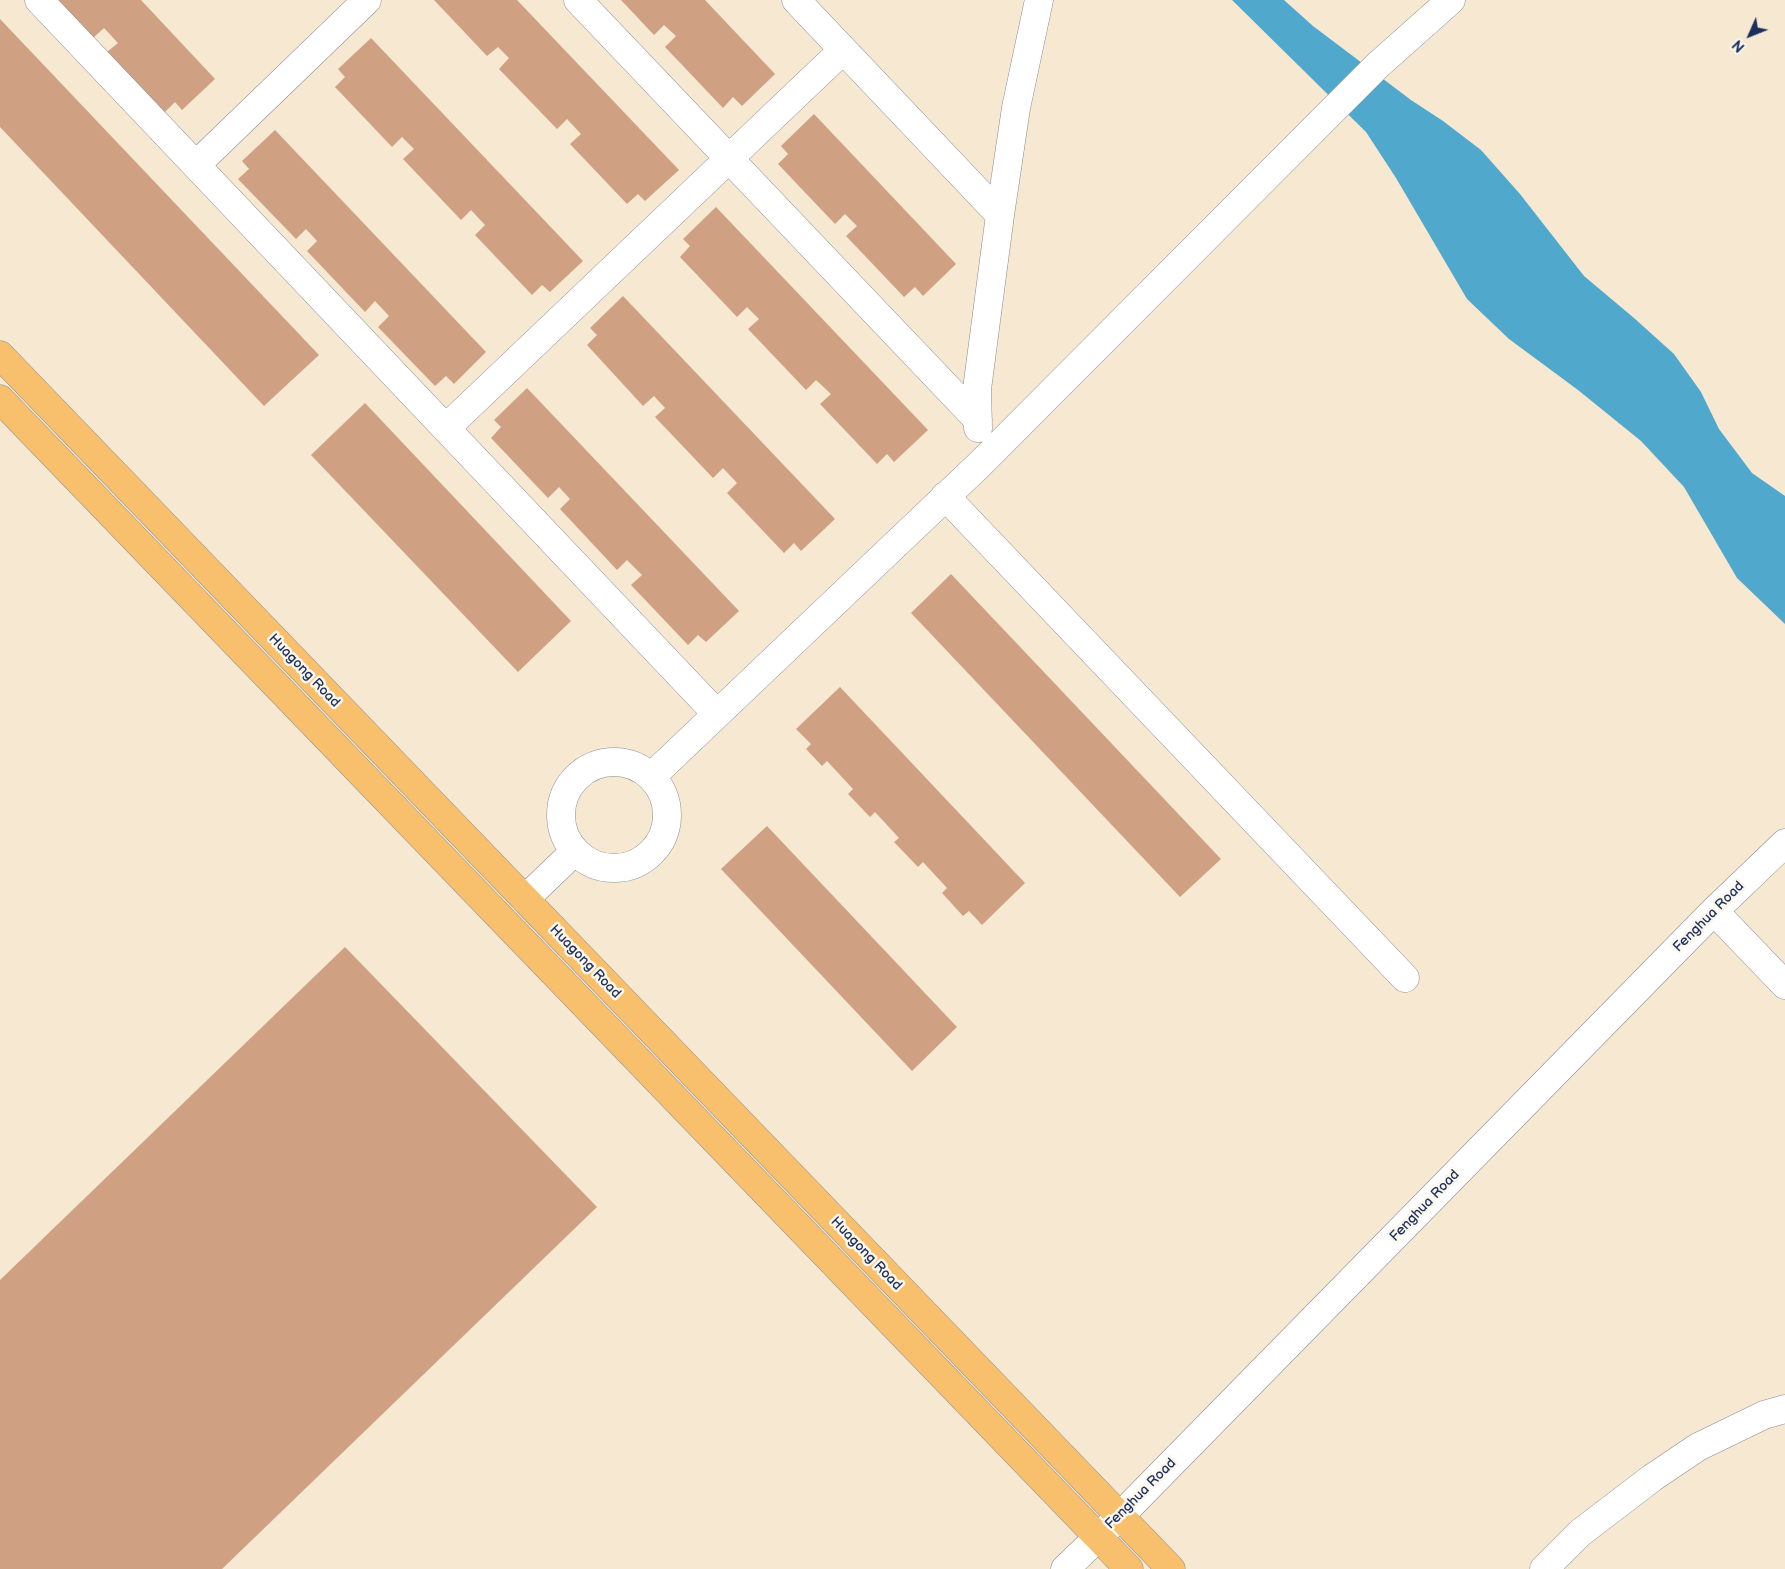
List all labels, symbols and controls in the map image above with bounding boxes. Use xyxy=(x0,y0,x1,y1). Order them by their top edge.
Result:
north arrow xyxy=(1725,10,1775,60)
text: N xyxy=(1729,36,1749,55)
street label: Huagong Road xyxy=(265,631,343,711)
street label: Fenghua Road xyxy=(1670,878,1748,956)
street label: Huagong Road xyxy=(546,922,624,1002)
street label: Fenghua Road xyxy=(1387,1167,1463,1245)
street label: Huagong Road xyxy=(827,1214,905,1294)
street label: Fenghua Road xyxy=(1102,1455,1180,1533)

